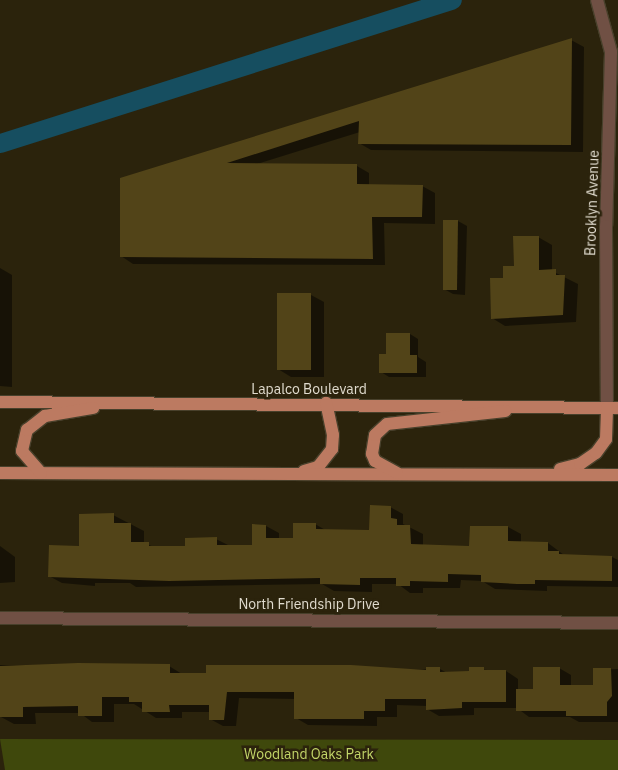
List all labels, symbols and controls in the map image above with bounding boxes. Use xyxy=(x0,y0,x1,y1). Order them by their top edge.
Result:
street label: Brooklyn Avenue xyxy=(582,150,602,256)
street label: Lapalco Boulevard xyxy=(251,381,367,397)
street label: North Friendship Drive xyxy=(238,596,380,612)
park label: Woodland Oaks Park xyxy=(244,746,374,762)

